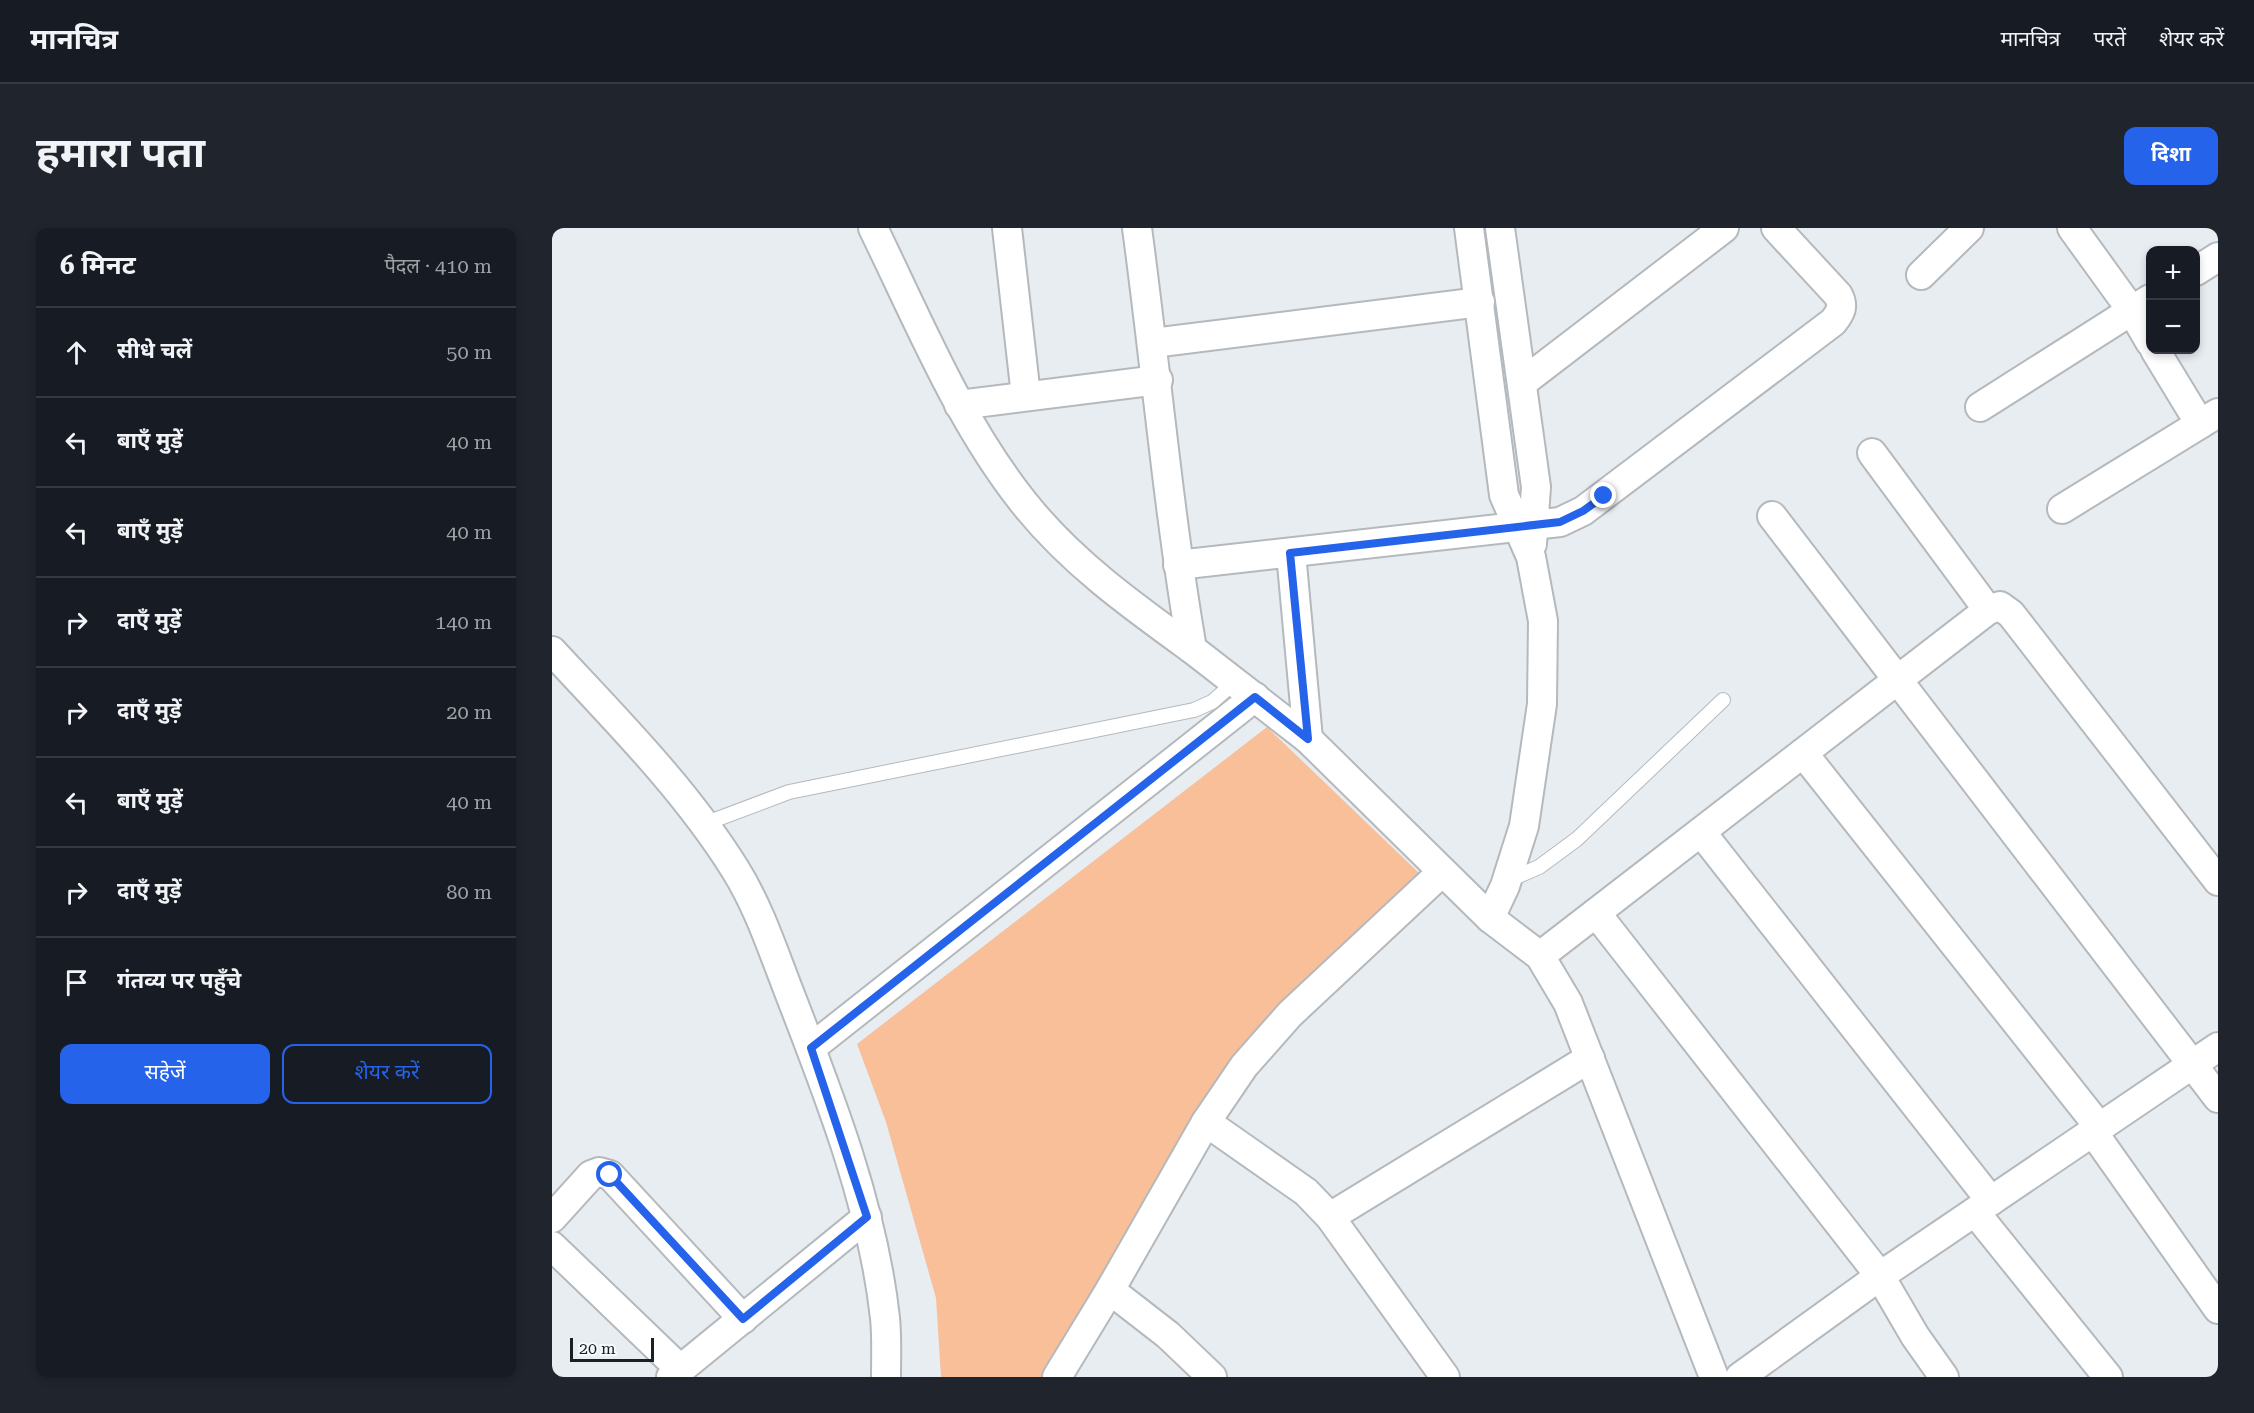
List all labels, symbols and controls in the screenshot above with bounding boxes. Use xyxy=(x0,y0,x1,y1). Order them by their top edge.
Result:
text: मानचित्र xyxy=(30,23,118,56)
text: मानचित्र xyxy=(2000,27,2060,51)
text: परतें xyxy=(2093,27,2126,51)
text: शेयर करें xyxy=(2159,27,2224,51)
button: दिशा xyxy=(2124,127,2218,185)
text: हमारा पता xyxy=(36,128,205,177)
map controls xyxy=(2146,246,2200,354)
button: + xyxy=(2146,246,2200,300)
text: 6 मिनट xyxy=(60,250,136,280)
text: पैदल · 410 m xyxy=(384,254,492,278)
button: − xyxy=(2146,300,2200,354)
icon: ahead xyxy=(60,336,93,369)
text: सीधे चलें xyxy=(117,338,192,363)
text: 50 m xyxy=(446,340,492,364)
icon: left xyxy=(60,426,93,459)
text: बाएँ मुड़ें xyxy=(117,428,183,453)
text: 40 m xyxy=(446,430,492,454)
route end xyxy=(1590,482,1616,508)
icon: left xyxy=(60,516,93,549)
text: बाएँ मुड़ें xyxy=(117,518,183,543)
text: 40 m xyxy=(446,520,492,544)
icon: right xyxy=(60,606,93,639)
text: दाएँ मुड़ें xyxy=(117,608,182,633)
text: 140 m xyxy=(435,610,492,634)
icon: right xyxy=(60,696,93,729)
text: दाएँ मुड़ें xyxy=(117,698,182,723)
text: 20 m xyxy=(446,700,492,724)
icon: left xyxy=(60,786,93,819)
text: बाएँ मुड़ें xyxy=(117,788,183,813)
text: 40 m xyxy=(446,790,492,814)
icon: right xyxy=(60,876,93,909)
text: दाएँ मुड़ें xyxy=(117,878,182,903)
text: 80 m xyxy=(446,880,492,904)
icon: arrive xyxy=(60,966,93,999)
text: गंतव्य पर पहुँचे xyxy=(117,968,241,993)
button: सहेजें xyxy=(60,1044,270,1104)
button: शेयर करें xyxy=(282,1044,492,1104)
route start xyxy=(596,1161,622,1187)
scale bar xyxy=(570,1335,654,1362)
text: 20 m xyxy=(579,1339,616,1358)

